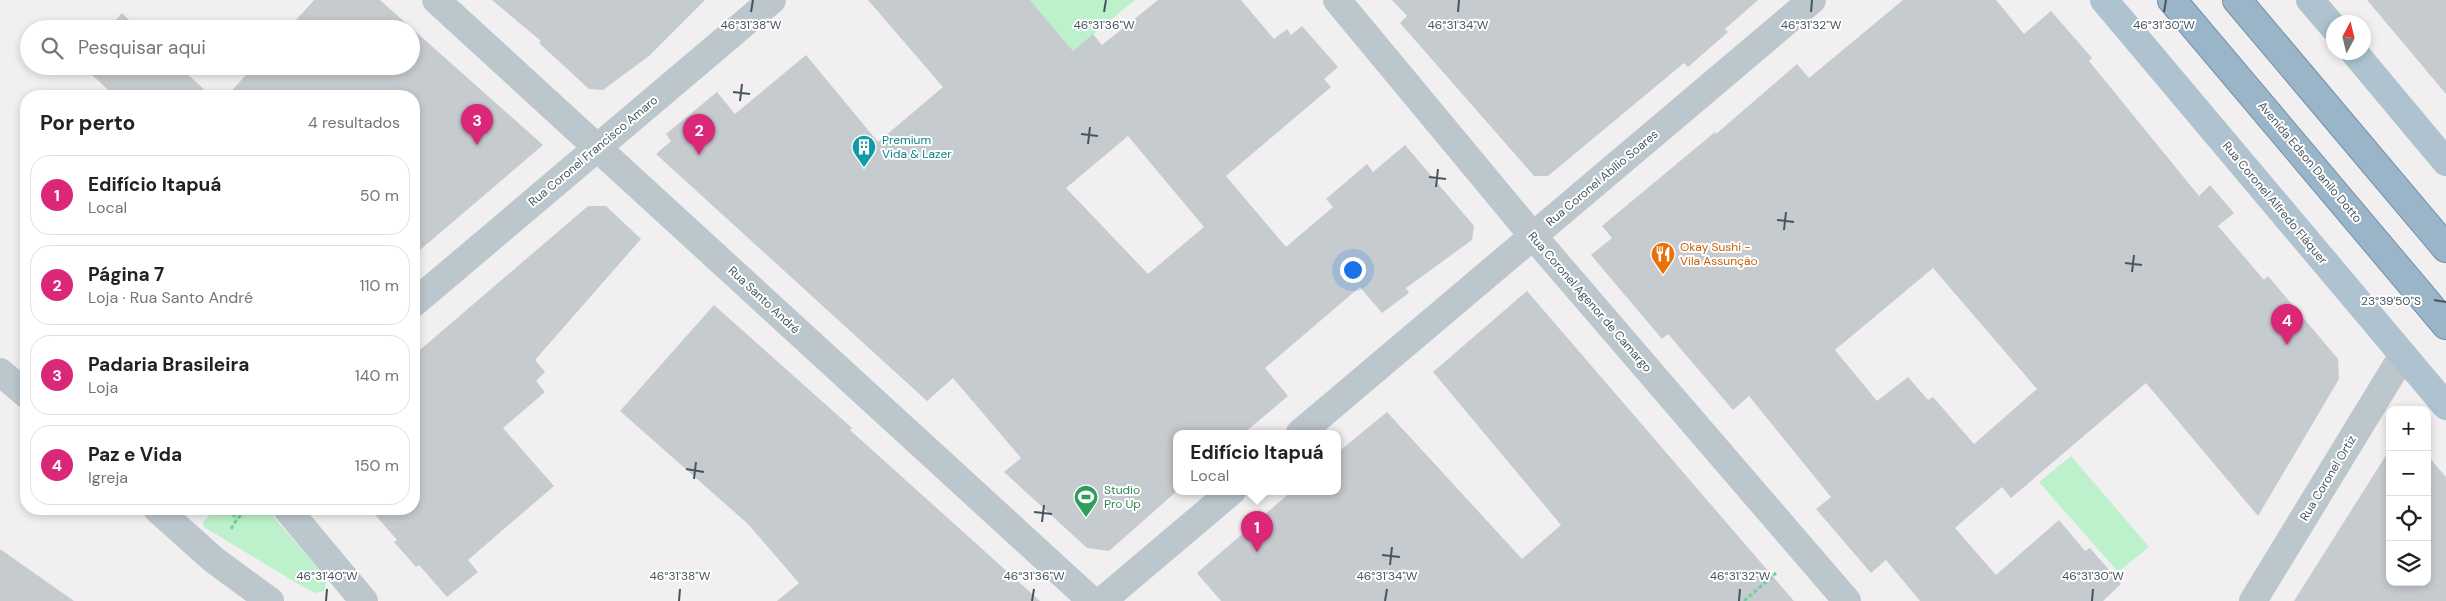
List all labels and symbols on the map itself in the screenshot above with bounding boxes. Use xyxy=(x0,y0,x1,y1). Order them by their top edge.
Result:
north arrow xyxy=(2326,15,2371,60)
text: 46°31'38"W xyxy=(721,17,782,33)
text: 46°31'36"W xyxy=(1073,17,1135,33)
text: 46°31'34"W xyxy=(1428,17,1489,33)
text: 46°31'32"W xyxy=(1781,17,1842,33)
text: 46°31'30"W xyxy=(2133,17,2195,33)
street label: Rua Coronel Francisco Amaro xyxy=(525,92,661,210)
street label: Avenida Edson Danilo Dotto xyxy=(2254,98,2366,226)
pin: 3 xyxy=(461,104,493,145)
pin: 2 xyxy=(683,114,715,155)
street label: Rua Coronel Abílio Soares xyxy=(1542,126,1662,230)
place label: Premium Vida & Lazer xyxy=(882,132,952,162)
building icon: Premium Vida & Lazer xyxy=(851,134,877,168)
street label: Rua Coronel Alfredo Fláquer xyxy=(2219,138,2331,268)
street label: Rua Coronel Agenor de Camargo xyxy=(1525,228,1655,376)
place label: Okay Sushi - Vila Assunção xyxy=(1680,239,1758,269)
restaurant icon: Okay Sushi - Vila Assunção xyxy=(1650,241,1676,275)
your location xyxy=(1340,257,1366,283)
street label: Rua Santo André xyxy=(725,263,803,337)
text: 23°39'50"S xyxy=(2361,293,2421,309)
pin: 4 xyxy=(2271,304,2303,345)
street label: Rua Coronel Ortiz xyxy=(2296,432,2360,524)
place label: Studio Pro Up xyxy=(1104,482,1141,512)
sports icon: Studio Pro Up xyxy=(1073,484,1099,518)
pin: 1 xyxy=(1241,511,1273,552)
text: 46°31'40"W xyxy=(296,568,358,584)
text: 46°31'38"W xyxy=(650,568,711,584)
text: 46°31'36"W xyxy=(1003,568,1065,584)
text: 46°31'34"W xyxy=(1357,568,1418,584)
text: 46°31'32"W xyxy=(1710,568,1771,584)
text: 46°31'30"W xyxy=(2062,568,2124,584)

